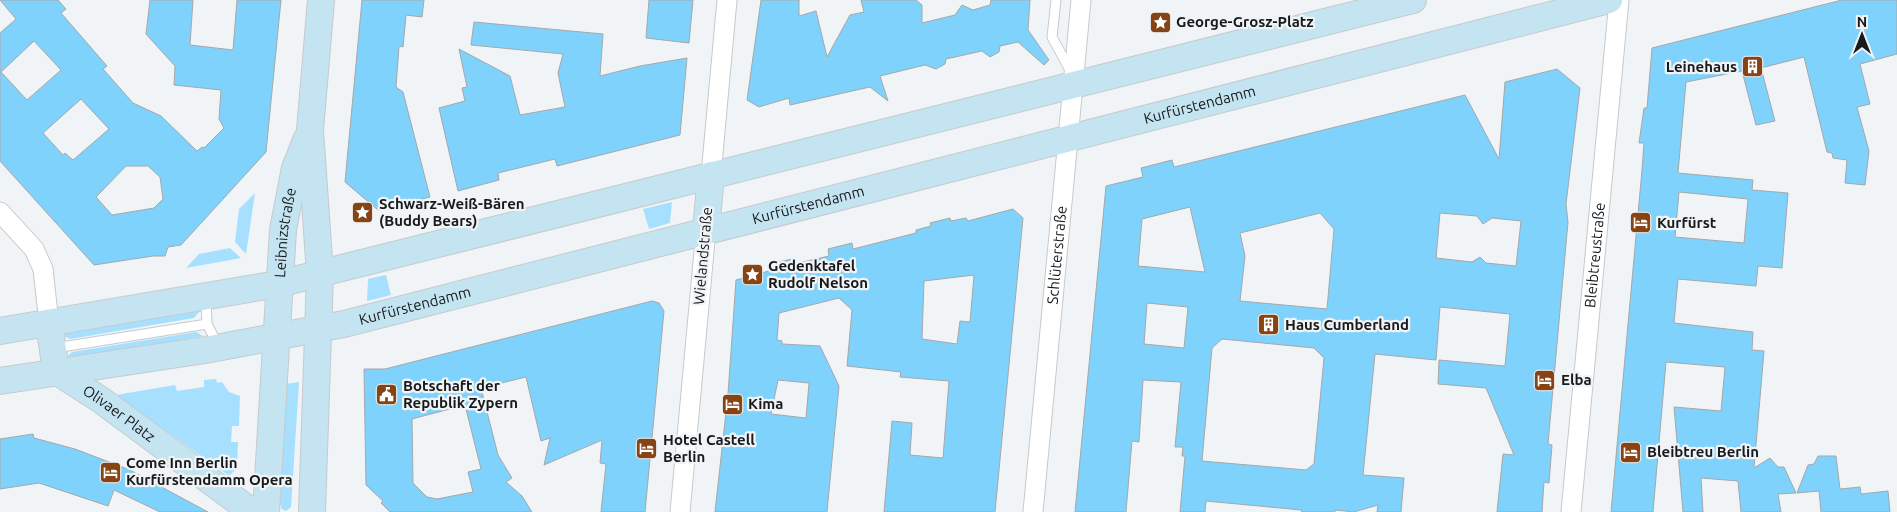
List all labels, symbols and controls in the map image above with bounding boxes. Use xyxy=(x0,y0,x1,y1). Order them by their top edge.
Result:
place icon: George-Grosz-Platz xyxy=(1148,10,1172,34)
north arrow xyxy=(1837,10,1887,60)
place label: George-Grosz-Platz xyxy=(1176,13,1314,30)
text: N xyxy=(1857,14,1867,30)
building icon: Leinehaus xyxy=(1741,55,1765,79)
place label: Leinehaus xyxy=(1666,58,1737,75)
street label: Kurfürstendamm xyxy=(1142,82,1257,127)
street label: Kurfürstendamm xyxy=(750,182,866,227)
street label: Leibnizstraße xyxy=(271,186,299,278)
place label: Schwarz-Weiß-Bären (Buddy Bears) xyxy=(379,195,525,229)
place icon: Schwarz-Weiß-Bären (Buddy Bears) xyxy=(351,201,375,225)
street label: Bleibtreustraße xyxy=(1581,202,1608,309)
street label: Schlüterstraße xyxy=(1044,205,1070,305)
street label: Wielandstraße xyxy=(690,206,715,306)
hotel icon: Kurfürst xyxy=(1629,211,1653,235)
place label: Kurfürst xyxy=(1657,214,1717,231)
place label: Gedenktafel Rudolf Nelson xyxy=(768,257,868,291)
place icon: Gedenktafel Rudolf Nelson xyxy=(740,263,764,287)
street label: Kurfürstendamm xyxy=(357,283,473,328)
building icon: Haus Cumberland xyxy=(1257,313,1281,337)
place label: Haus Cumberland xyxy=(1285,316,1409,333)
hotel icon: Elba xyxy=(1533,368,1557,392)
place label: Elba xyxy=(1561,371,1592,388)
place label: Botschaft der Republik Zypern xyxy=(403,377,518,411)
street label: Olivaer Platz xyxy=(80,382,159,445)
public building icon: Botschaft der Republik Zypern xyxy=(375,383,399,407)
hotel icon: Kima xyxy=(720,392,744,416)
place label: Kima xyxy=(748,395,783,412)
place label: Hotel Castell Berlin xyxy=(663,431,755,465)
hotel icon: Hotel Castell Berlin xyxy=(635,437,659,461)
hotel icon: Bleibtreu Berlin xyxy=(1619,440,1643,464)
place label: Bleibtreu Berlin xyxy=(1647,443,1759,460)
place label: Come Inn Berlin Kurfürstendamm Opera xyxy=(126,454,293,488)
hotel icon: Come Inn Berlin Kurfürstendamm Opera xyxy=(98,460,122,484)

